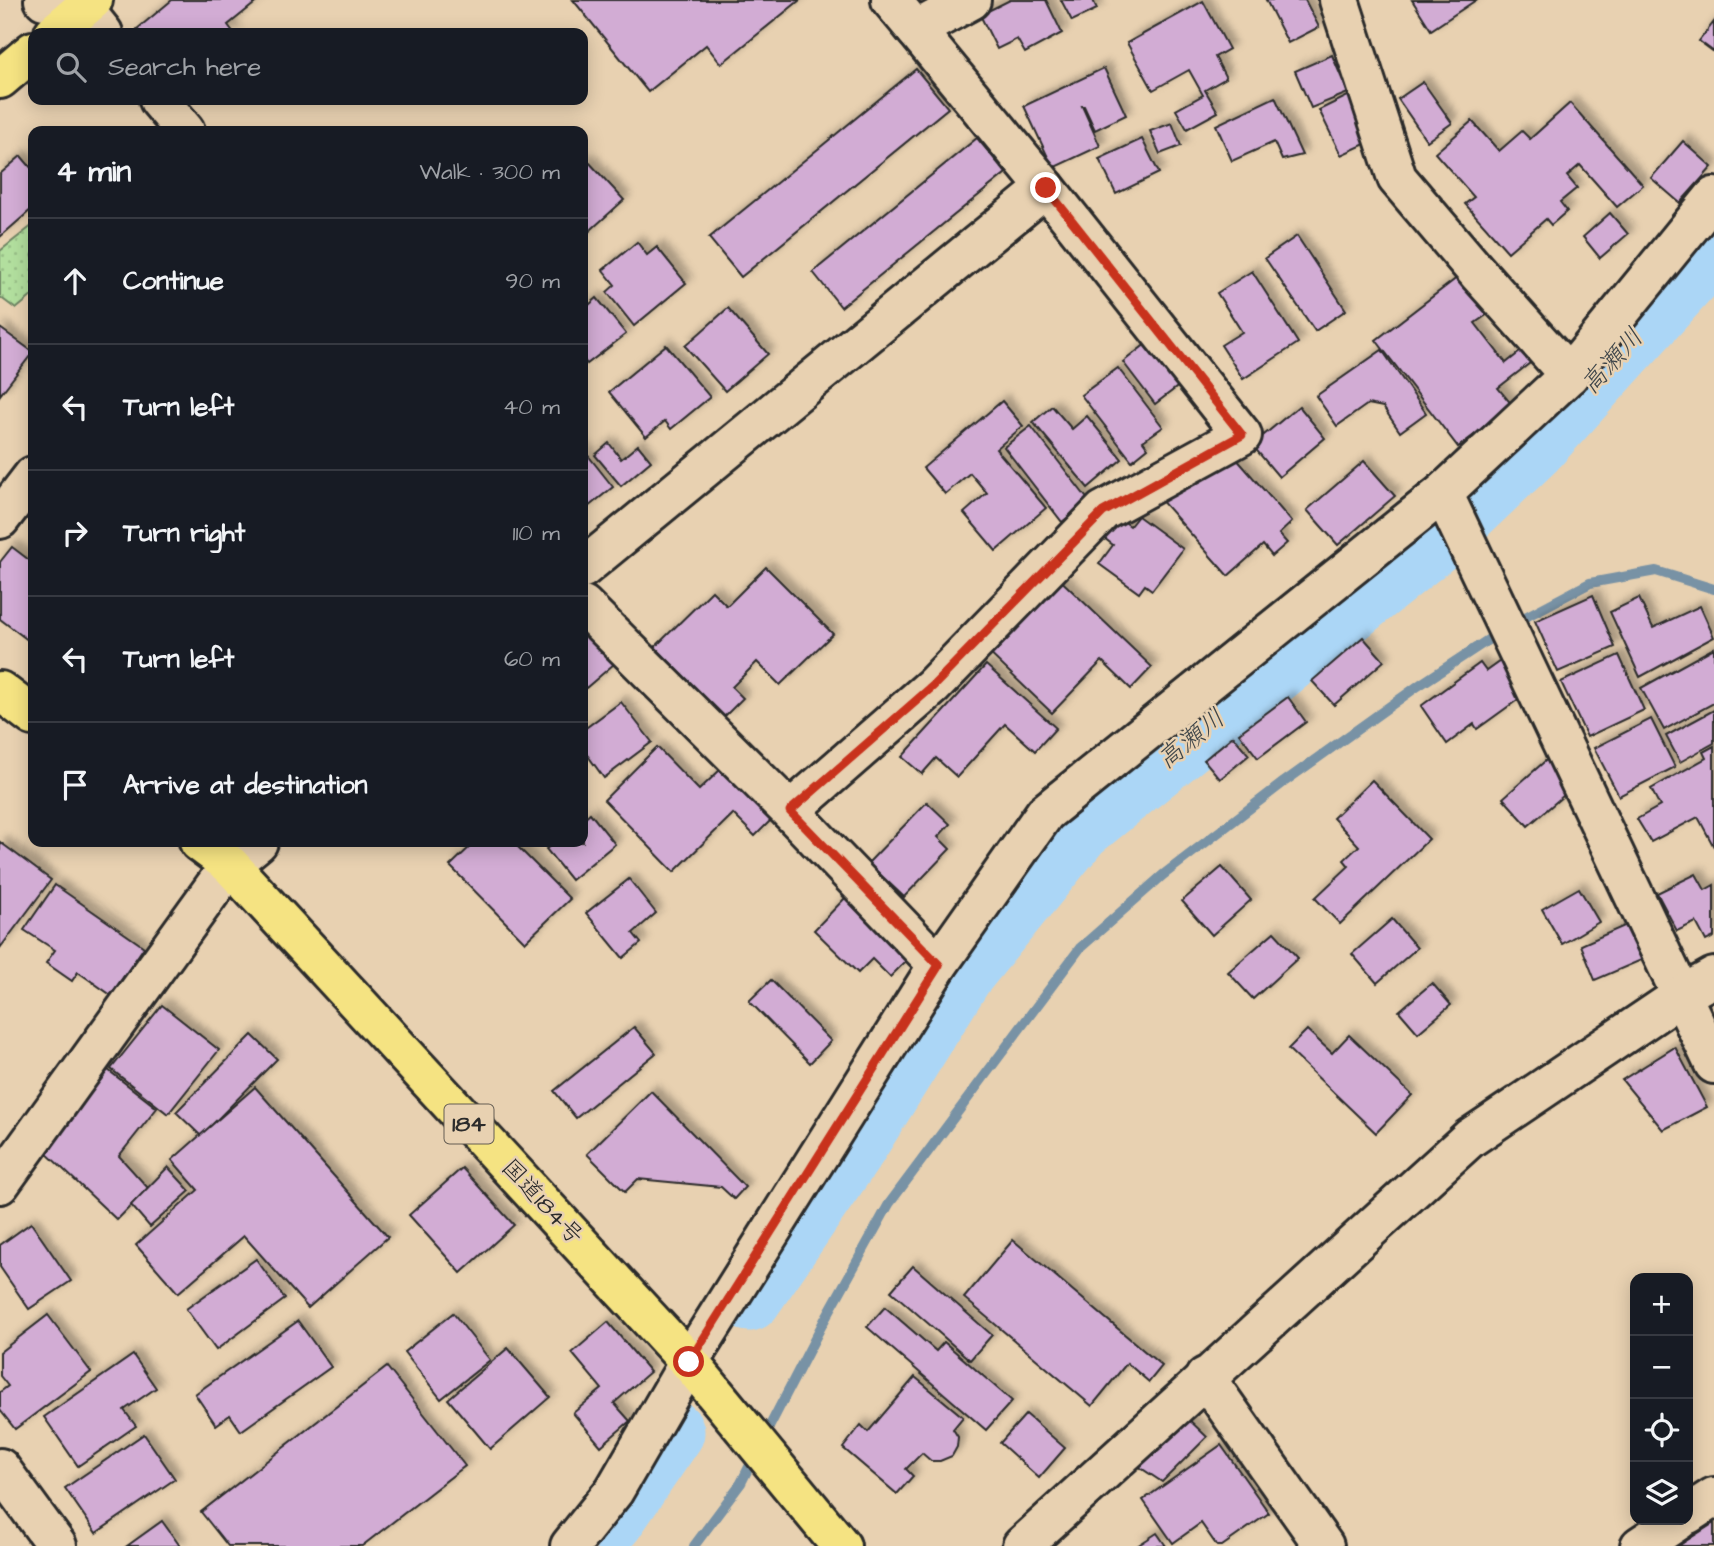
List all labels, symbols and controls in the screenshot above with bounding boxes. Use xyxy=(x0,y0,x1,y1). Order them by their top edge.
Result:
search box xyxy=(28,28,588,105)
icon: search xyxy=(52,48,90,86)
text: Search here xyxy=(108,49,261,85)
text: 4 min xyxy=(56,151,131,193)
text: Walk · 300 m xyxy=(419,156,560,188)
route end xyxy=(1030,172,1061,203)
icon: ahead xyxy=(56,262,94,300)
text: Continue xyxy=(123,263,224,299)
text: 90 m xyxy=(505,265,560,297)
water label: 高瀬川 xyxy=(1573,320,1651,402)
icon: left xyxy=(56,388,94,426)
text: Turn left xyxy=(123,389,234,425)
text: 40 m xyxy=(503,391,560,423)
icon: right xyxy=(56,514,94,552)
text: Turn right xyxy=(123,515,245,551)
text: 110 m xyxy=(512,517,560,549)
icon: left xyxy=(56,640,94,678)
text: Turn left xyxy=(123,641,234,677)
text: 60 m xyxy=(504,643,560,675)
water label: 高瀬川 xyxy=(1149,700,1233,778)
icon: arrive xyxy=(56,766,94,804)
text: Arrive at destination xyxy=(123,767,368,803)
road number: 184 xyxy=(444,1105,494,1144)
street label: 国道184号 xyxy=(493,1151,591,1253)
map controls xyxy=(1630,1273,1693,1525)
button: + xyxy=(1630,1273,1693,1336)
button: − xyxy=(1630,1336,1693,1399)
route start xyxy=(673,1346,704,1377)
button: locate xyxy=(1630,1399,1693,1462)
button: layers xyxy=(1630,1462,1693,1525)

